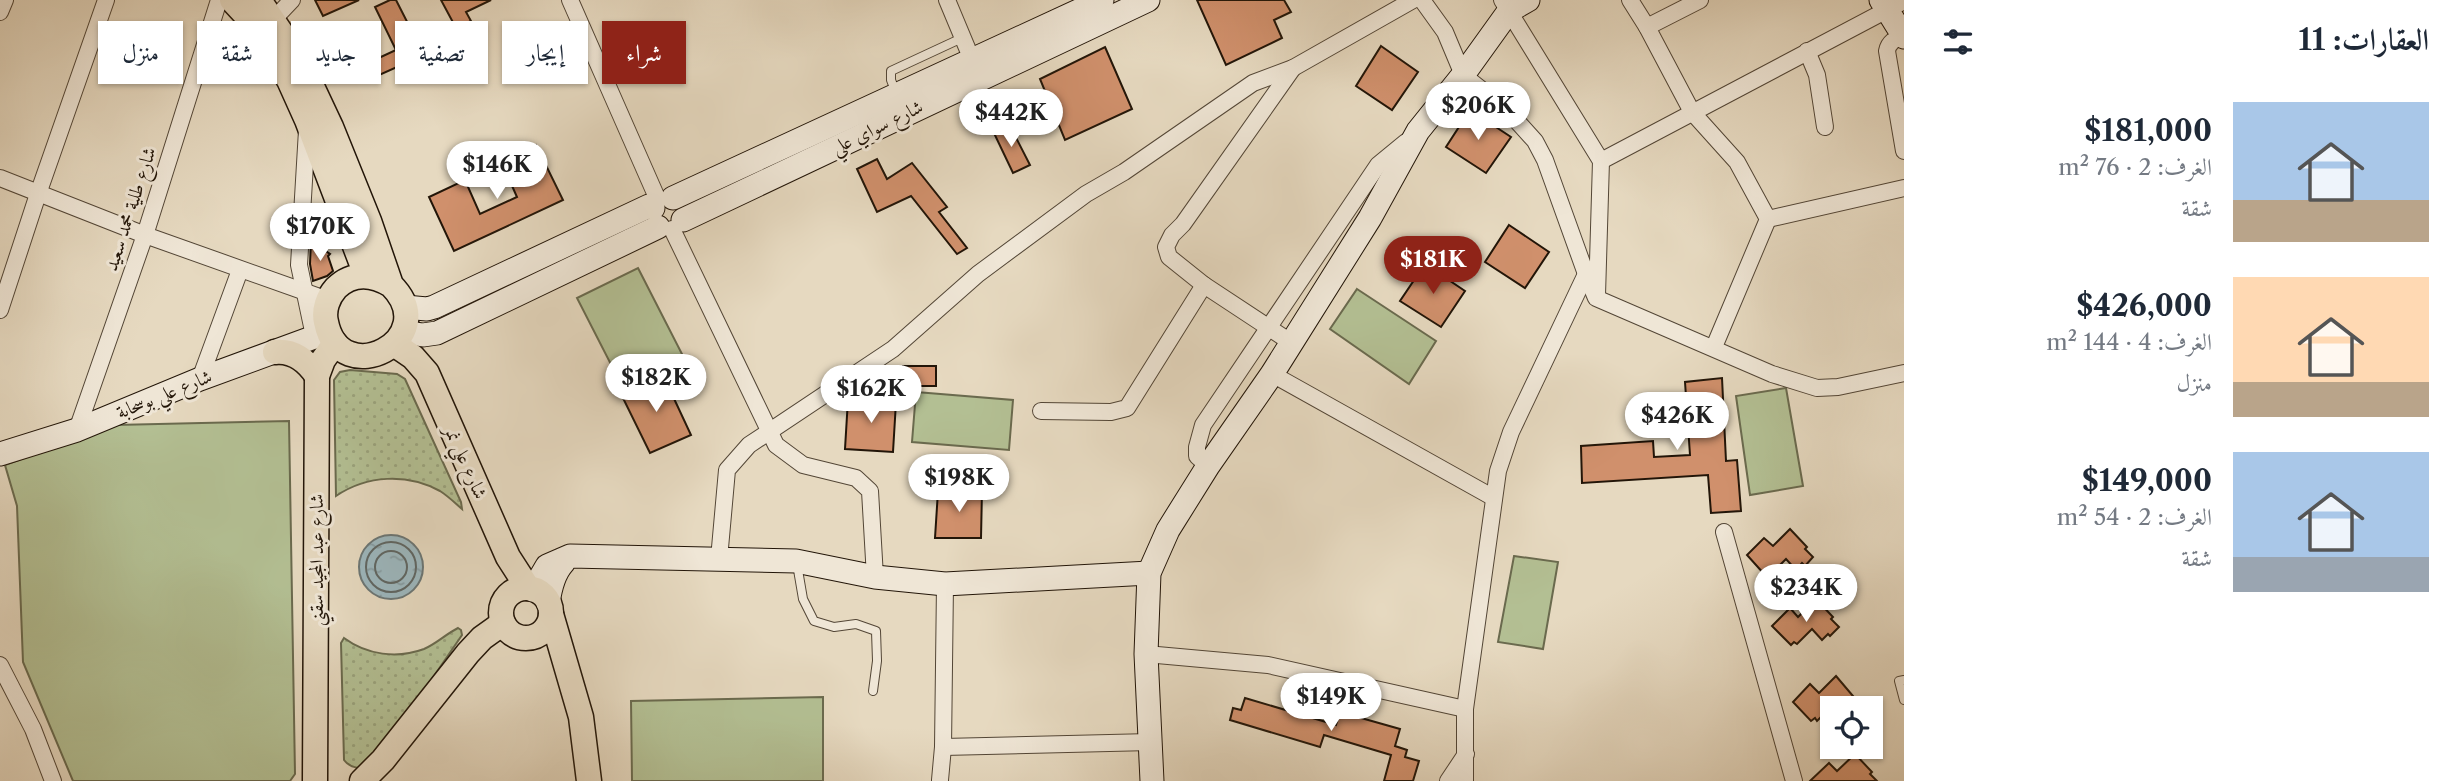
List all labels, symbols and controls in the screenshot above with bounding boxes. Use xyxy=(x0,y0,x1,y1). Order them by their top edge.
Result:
chip: منزل xyxy=(98,21,183,84)
chip: شقة xyxy=(197,21,277,84)
chip: جديد xyxy=(291,21,381,84)
chip: تصفية xyxy=(395,21,488,84)
chip: إيجار xyxy=(502,21,588,84)
chip: شراء xyxy=(602,21,686,84)
text: العقارات: 11 xyxy=(2298,21,2429,58)
icon: filters xyxy=(1939,23,1977,61)
pin: $206K xyxy=(1429,82,1527,142)
pin: $442K xyxy=(962,90,1060,149)
text: $206K xyxy=(1441,91,1515,119)
street label: شارع سواي علي xyxy=(827,95,930,165)
text: $442K xyxy=(975,98,1047,126)
text: $181,000 xyxy=(2085,112,2212,149)
icon: home xyxy=(2289,130,2373,214)
pin: $146K xyxy=(448,142,546,201)
street label: شارع طلية محمد سعيد xyxy=(99,144,165,275)
text: $146K xyxy=(463,150,531,178)
text: الغرف: 2 · 76 m² xyxy=(2058,153,2212,181)
text: شقة xyxy=(2182,194,2212,222)
pin: $170K xyxy=(271,204,369,263)
text: $170K xyxy=(286,212,354,240)
pin: $181K xyxy=(1384,236,1482,296)
text: $181K xyxy=(1400,245,1466,273)
text: $426,000 xyxy=(2077,287,2212,324)
icon: home xyxy=(2289,305,2373,389)
text: الغرف: 4 · 144 m² xyxy=(2046,328,2212,356)
pin: $182K xyxy=(607,354,705,414)
text: $182K xyxy=(621,363,691,391)
street label: شارع علي بوسحابة xyxy=(113,364,218,430)
pin: $162K xyxy=(822,366,920,425)
text: منزل xyxy=(2177,369,2212,397)
text: $162K xyxy=(837,374,905,402)
pin: $426K xyxy=(1628,392,1726,452)
text: $426K xyxy=(1641,401,1713,429)
street label: شارع علي نمر xyxy=(432,420,492,505)
pin: $198K xyxy=(910,454,1008,514)
text: $149,000 xyxy=(2082,462,2212,499)
text: $198K xyxy=(924,463,994,491)
icon: home xyxy=(2289,480,2373,564)
street label: شارع عبد المجيد سقني xyxy=(305,494,335,626)
text: الغرف: 2 · 54 m² xyxy=(2057,503,2212,531)
text: شقة xyxy=(2182,544,2212,572)
pin: $234K xyxy=(1757,564,1855,624)
text: $234K xyxy=(1770,573,1842,601)
pin: $149K xyxy=(1282,674,1380,733)
text: $149K xyxy=(1297,682,1365,710)
map controls xyxy=(1820,696,1883,759)
button: locate xyxy=(1820,696,1883,759)

